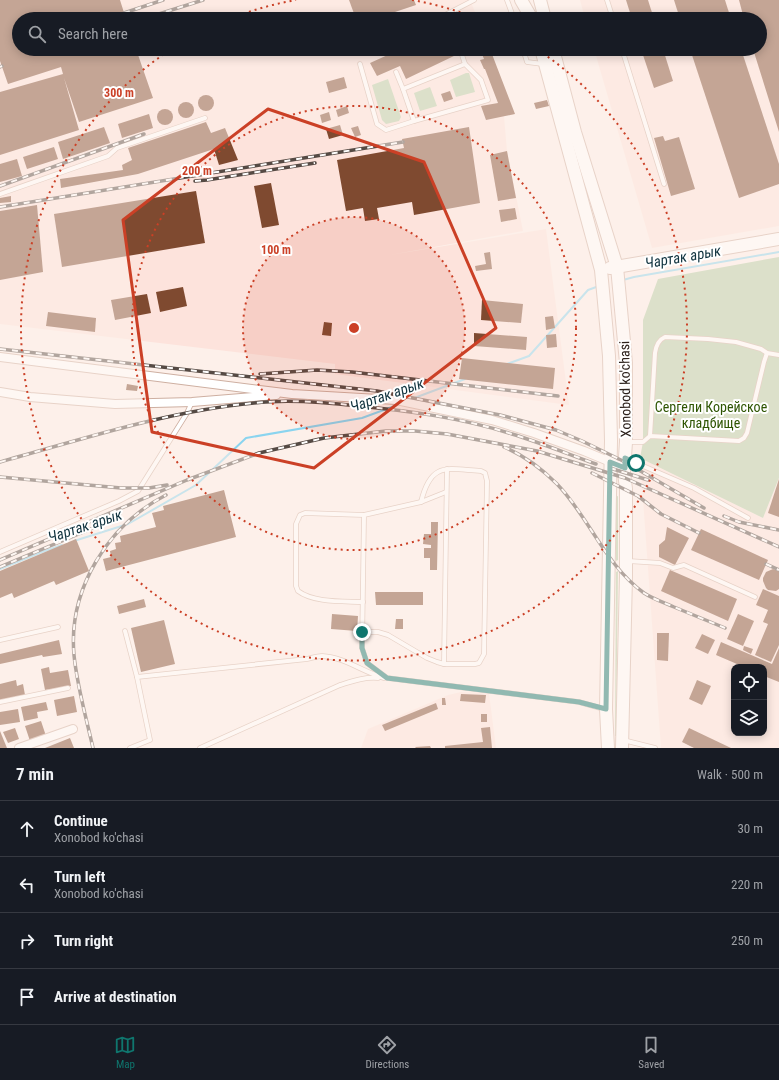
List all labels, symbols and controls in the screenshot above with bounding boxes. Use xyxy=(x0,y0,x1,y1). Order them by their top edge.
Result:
search box xyxy=(12,12,767,56)
icon: search xyxy=(26,23,48,45)
text: Search here xyxy=(58,25,128,43)
text: 300 m xyxy=(104,86,134,100)
text: 200 m xyxy=(182,164,212,178)
water label: Чартак арык xyxy=(644,241,723,273)
text: 100 m xyxy=(261,243,291,257)
centre of rings xyxy=(347,321,361,335)
street label: Xonobod ko'chasi xyxy=(616,341,634,437)
water label: Чартак арык xyxy=(348,374,427,416)
park label: Сергели Корейское кладбище xyxy=(655,399,768,431)
route start xyxy=(627,454,645,472)
water label: Чартак арык xyxy=(46,505,125,546)
route end xyxy=(353,623,371,641)
map controls xyxy=(731,664,767,736)
button: locate xyxy=(731,664,767,700)
button: layers xyxy=(731,700,767,736)
text: 7 min xyxy=(16,764,54,784)
text: Walk · 500 m xyxy=(697,767,763,782)
text: Continue xyxy=(54,812,108,830)
icon: ahead xyxy=(16,818,38,840)
text: 30 m xyxy=(737,821,763,836)
text: Xonobod ko'chasi xyxy=(54,830,144,845)
text: Turn left xyxy=(54,868,105,886)
icon: left xyxy=(16,874,38,896)
text: 220 m xyxy=(731,877,763,892)
text: Xonobod ko'chasi xyxy=(54,886,144,901)
icon: right xyxy=(16,930,38,952)
text: Turn right xyxy=(54,932,113,950)
text: 250 m xyxy=(731,933,763,948)
icon: arrive xyxy=(16,986,38,1008)
text: Arrive at destination xyxy=(54,988,177,1006)
tab: Map xyxy=(114,1034,136,1071)
tab: Directions xyxy=(365,1034,409,1071)
tab: Saved xyxy=(638,1034,665,1071)

